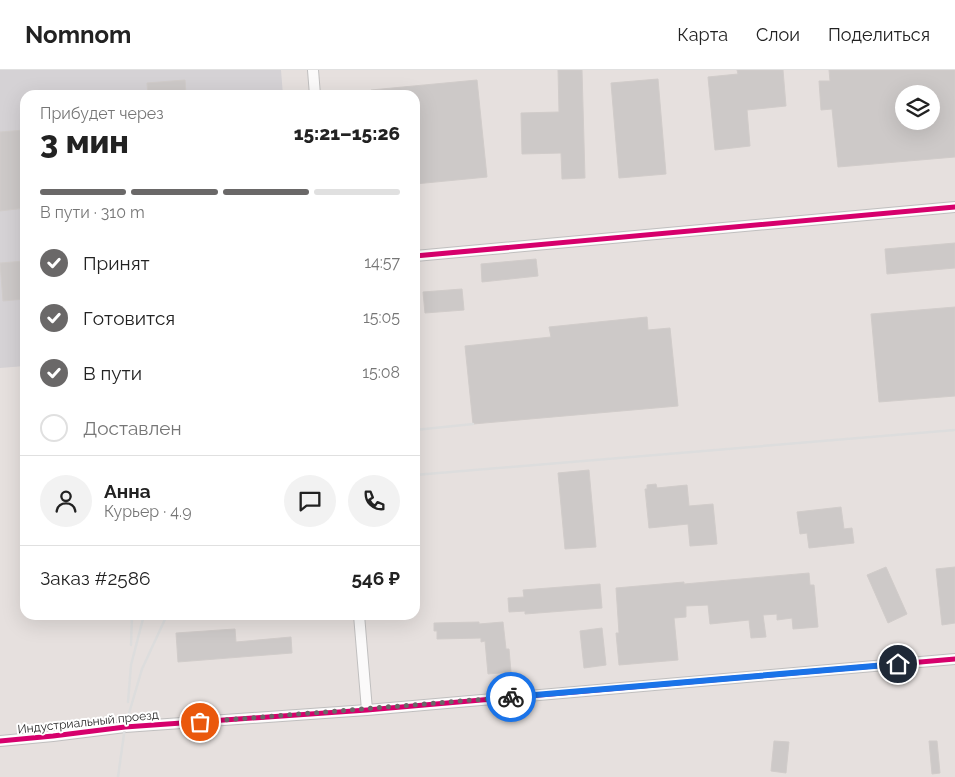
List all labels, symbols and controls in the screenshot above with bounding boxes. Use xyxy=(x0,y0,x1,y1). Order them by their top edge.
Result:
text: Nomnom xyxy=(25,20,131,49)
text: Карта xyxy=(677,24,728,45)
text: Слои xyxy=(756,24,800,45)
text: Поделиться xyxy=(828,24,930,45)
map controls xyxy=(895,85,940,130)
button: layers xyxy=(895,85,940,130)
text: Прибудет через xyxy=(40,104,164,123)
text: 15:21–15:26 xyxy=(294,122,400,144)
text: 3 мин xyxy=(40,123,129,160)
text: В пути · 310 m xyxy=(40,203,145,222)
icon: check xyxy=(40,249,68,277)
text: Принят xyxy=(83,252,150,274)
text: 14:57 xyxy=(364,253,400,272)
icon: check xyxy=(40,304,68,332)
text: Готовится xyxy=(83,307,175,329)
text: 15:05 xyxy=(363,308,400,327)
icon: check xyxy=(40,359,68,387)
text: В пути xyxy=(83,362,142,384)
text: 15:08 xyxy=(362,363,400,382)
text: Доставлен xyxy=(83,417,182,439)
button: person xyxy=(40,475,92,527)
button: chat xyxy=(284,475,336,527)
button: phone xyxy=(348,475,400,527)
text: Анна xyxy=(104,480,151,502)
text: Курьер · 4.9 xyxy=(104,502,192,521)
text: Заказ #2586 xyxy=(40,567,150,589)
text: 546 ₽ xyxy=(351,567,400,589)
pin xyxy=(877,643,919,685)
icon: home xyxy=(884,650,912,678)
courier xyxy=(486,672,536,722)
icon: bike xyxy=(497,683,525,711)
pin xyxy=(179,701,221,743)
street label: Индустриальный проезд xyxy=(17,708,159,736)
icon: bag xyxy=(186,708,214,736)

